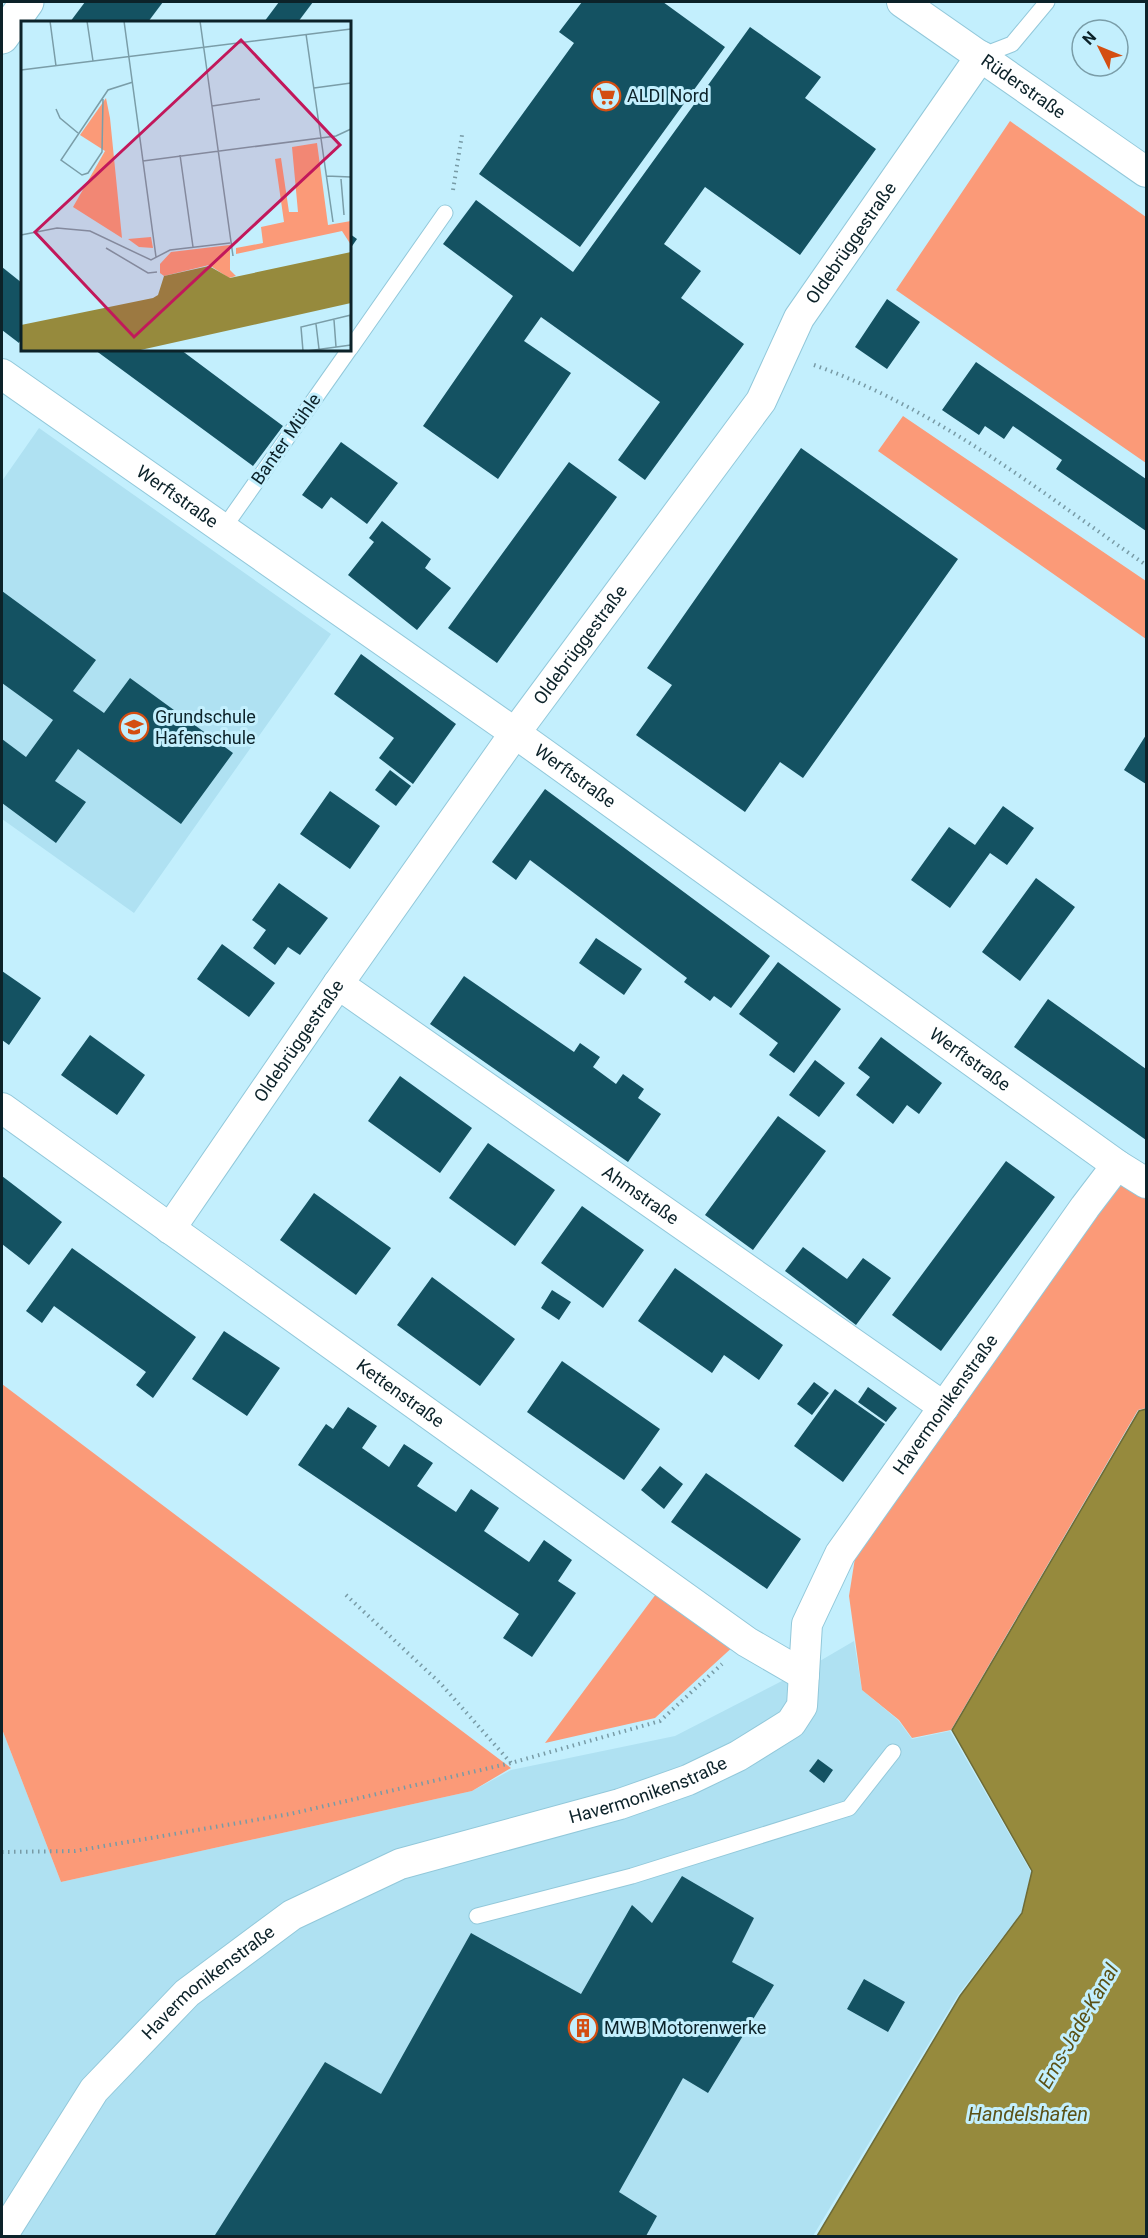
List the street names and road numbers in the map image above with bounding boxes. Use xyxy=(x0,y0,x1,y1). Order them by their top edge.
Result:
street label: Rüderstraße xyxy=(978,50,1070,123)
street label: Oldebrüggestraße xyxy=(801,178,900,308)
street label: Banter Mühle xyxy=(246,389,325,488)
street label: Werftstraße xyxy=(133,461,222,532)
street label: Oldebrüggestraße xyxy=(529,581,631,708)
street label: Werftstraße xyxy=(531,740,620,812)
street label: Oldebrüggestraße xyxy=(249,976,348,1106)
street label: Werftstraße xyxy=(926,1023,1015,1095)
street label: Ahmstraße xyxy=(599,1161,683,1229)
street label: Havermonikenstraße xyxy=(888,1330,1002,1478)
street label: Kettenstraße xyxy=(353,1355,448,1432)
street label: Havermonikenstraße xyxy=(566,1752,730,1827)
street label: Havermonikenstraße xyxy=(137,1921,278,2043)

